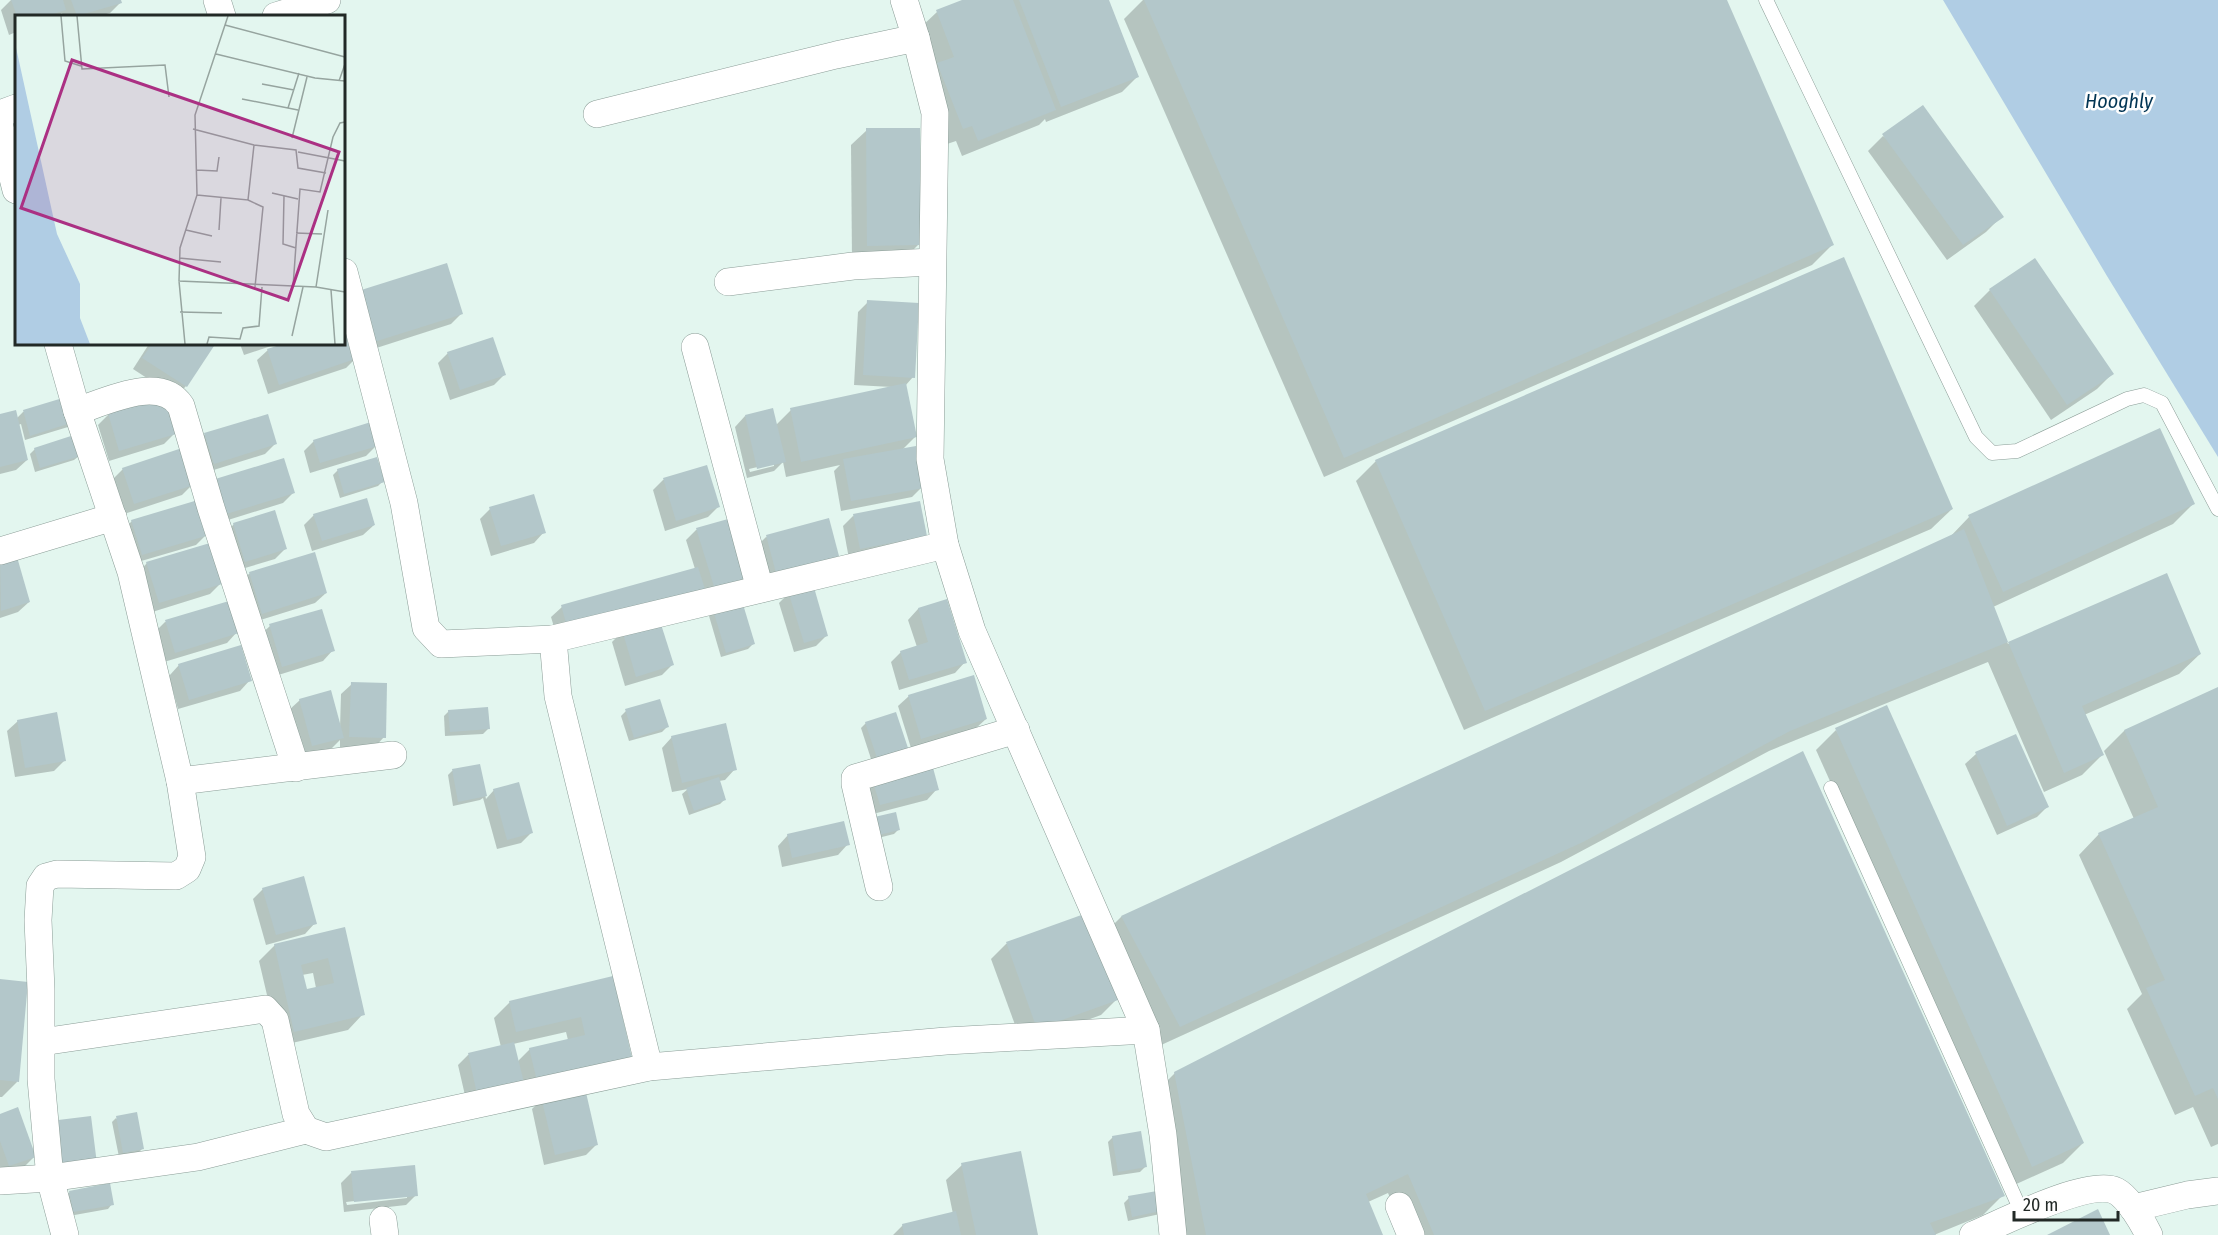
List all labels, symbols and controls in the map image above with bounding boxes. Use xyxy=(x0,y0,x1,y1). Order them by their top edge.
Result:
inset map xyxy=(15,15,345,345)
water label: Hooghly xyxy=(2085,89,2154,113)
scale bar xyxy=(2014,1184,2118,1222)
text: 20 m xyxy=(2023,1194,2058,1216)

